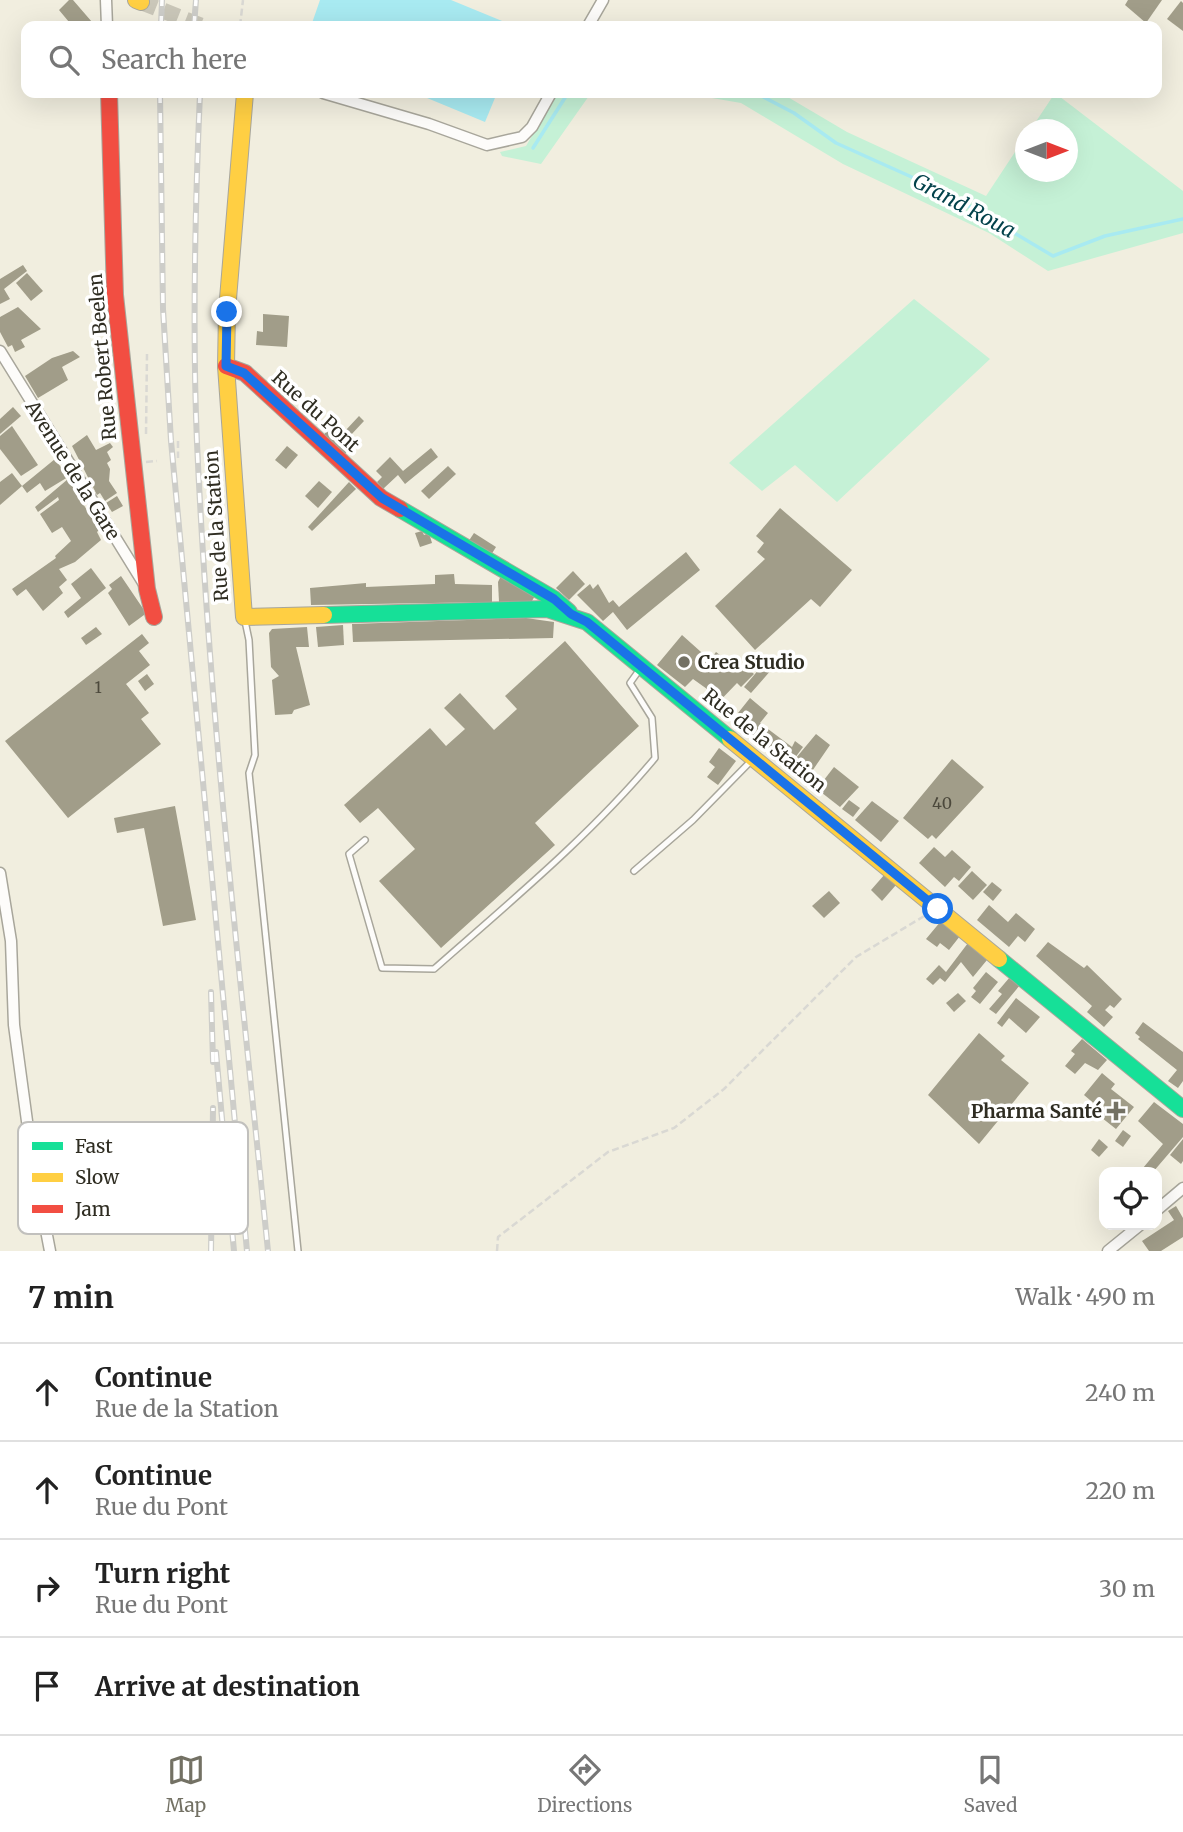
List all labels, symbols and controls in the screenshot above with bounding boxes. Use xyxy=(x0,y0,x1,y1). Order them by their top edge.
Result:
search box xyxy=(21,21,1162,98)
icon: search xyxy=(45,41,83,79)
text: Search here xyxy=(101,43,247,76)
north arrow xyxy=(1015,119,1078,182)
water label: Grand Roua xyxy=(908,167,1020,244)
street label: Rue Robert Beelen xyxy=(83,272,121,441)
route end xyxy=(211,296,242,327)
street label: Rue du Pont xyxy=(267,365,365,457)
street label: Avenue de la Gare xyxy=(20,395,126,544)
street label: Rue de la Station xyxy=(199,449,233,603)
place label: Crea Studio xyxy=(698,650,805,674)
marker: Crea Studio xyxy=(676,654,692,670)
house number: 1 xyxy=(94,677,102,697)
street label: Rue de la Station xyxy=(698,683,832,797)
house number: 40 xyxy=(932,793,952,813)
route start xyxy=(922,893,953,924)
place label: Pharma Santé xyxy=(971,1099,1102,1123)
marker: Pharma Santé xyxy=(1108,1103,1124,1119)
legend xyxy=(18,1122,248,1234)
text: Fast xyxy=(75,1134,113,1158)
text: Slow xyxy=(75,1165,120,1189)
map controls xyxy=(1099,1167,1162,1230)
button: locate xyxy=(1099,1167,1162,1230)
text: Jam xyxy=(74,1197,111,1221)
text: 7 min xyxy=(28,1278,114,1316)
text: Walk · 490 m xyxy=(1016,1282,1155,1311)
text: Continue xyxy=(95,1361,212,1394)
icon: ahead xyxy=(28,1373,66,1411)
text: 240 m xyxy=(1085,1378,1155,1407)
text: Rue de la Station xyxy=(95,1394,279,1423)
text: Continue xyxy=(95,1459,212,1492)
icon: ahead xyxy=(28,1471,66,1509)
text: 220 m xyxy=(1085,1476,1155,1505)
text: Rue du Pont xyxy=(95,1492,228,1521)
text: Turn right xyxy=(95,1557,230,1590)
icon: right xyxy=(28,1569,66,1607)
text: 30 m xyxy=(1099,1574,1155,1603)
text: Rue du Pont xyxy=(95,1590,228,1619)
icon: arrive xyxy=(28,1667,66,1705)
text: Arrive at destination xyxy=(95,1670,360,1703)
tab: Map xyxy=(166,1751,206,1817)
tab: Directions xyxy=(537,1751,632,1817)
tab: Saved xyxy=(964,1751,1017,1817)

